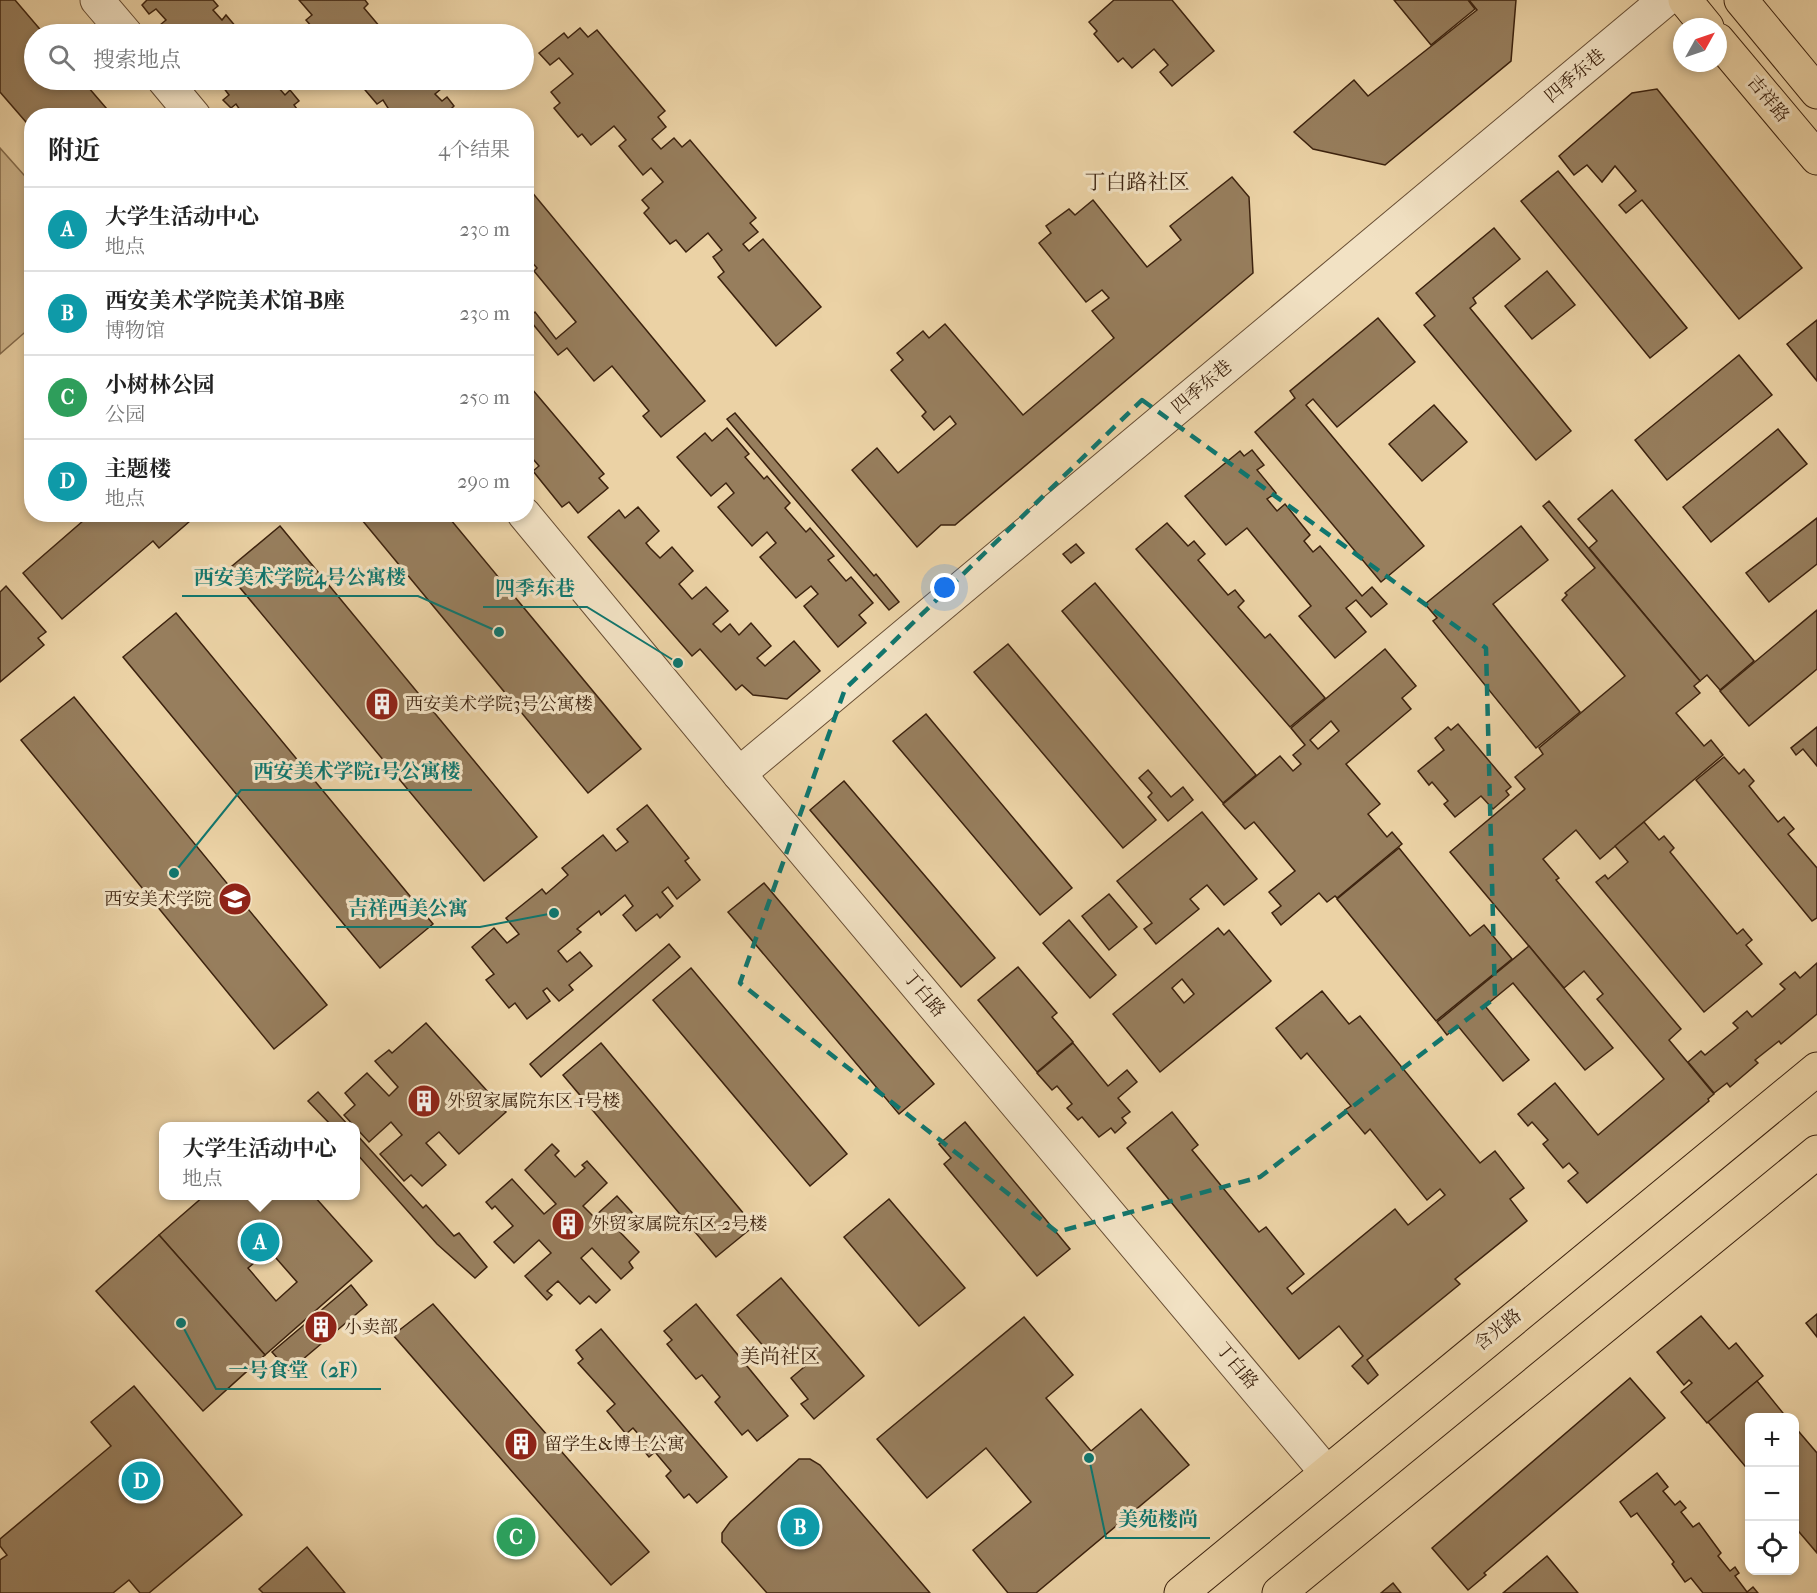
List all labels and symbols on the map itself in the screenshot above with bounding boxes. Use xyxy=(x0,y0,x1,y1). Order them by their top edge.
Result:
north arrow xyxy=(1673,18,1727,72)
street label: 四季东巷 xyxy=(1541,45,1609,107)
street label: 吉祥路 xyxy=(1743,72,1793,126)
district label: 丁白路社区 xyxy=(1085,170,1190,194)
street label: 四季东巷 xyxy=(1168,356,1236,418)
callout: 西安美术学院4号公寓楼 xyxy=(182,558,418,596)
text: 西安美术学院4号公寓楼 xyxy=(194,566,406,590)
callout: 四季东巷 xyxy=(483,569,587,607)
your location xyxy=(930,573,959,602)
text: 四季东巷 xyxy=(495,577,575,600)
building icon: 西安美术学院3号公寓楼 xyxy=(364,686,400,722)
place label: 西安美术学院3号公寓楼 xyxy=(405,694,592,715)
callout: 西安美术学院1号公寓楼 xyxy=(241,752,472,790)
text: 西安美术学院1号公寓楼 xyxy=(253,760,461,783)
school or university icon: 西安美术学院 xyxy=(217,881,253,917)
place label: 西安美术学院 xyxy=(104,889,212,910)
callout: 吉祥西美公寓 xyxy=(336,889,480,927)
text: 吉祥西美公寓 xyxy=(348,897,468,920)
street label: 丁白路 xyxy=(899,967,949,1021)
building icon: 外贸家属院东区-1号楼 xyxy=(406,1083,442,1119)
place label: 外贸家属院东区-1号楼 xyxy=(447,1091,620,1112)
building icon: 外贸家属院东区-2号楼 xyxy=(550,1206,586,1242)
place label: 外贸家属院东区-2号楼 xyxy=(591,1214,767,1235)
pin: A xyxy=(240,1220,280,1264)
street label: 含光路 xyxy=(1470,1305,1526,1355)
building icon: 小卖部 xyxy=(303,1309,339,1345)
place label: 小卖部 xyxy=(344,1317,398,1338)
street label: 丁白路 xyxy=(1212,1339,1262,1393)
district label: 美尚社区 xyxy=(740,1345,820,1368)
callout: 一号食堂（2F） xyxy=(216,1351,381,1389)
text: 一号食堂（2F） xyxy=(228,1359,370,1382)
building icon: 留学生&博士公寓 xyxy=(503,1426,539,1462)
place label: 留学生&博士公寓 xyxy=(544,1434,685,1455)
pin: D xyxy=(122,1458,160,1504)
callout: 美苑楼尚 xyxy=(1106,1500,1210,1538)
pin: B xyxy=(780,1504,820,1550)
text: 美苑楼尚 xyxy=(1118,1508,1198,1531)
pin: C xyxy=(496,1514,536,1560)

